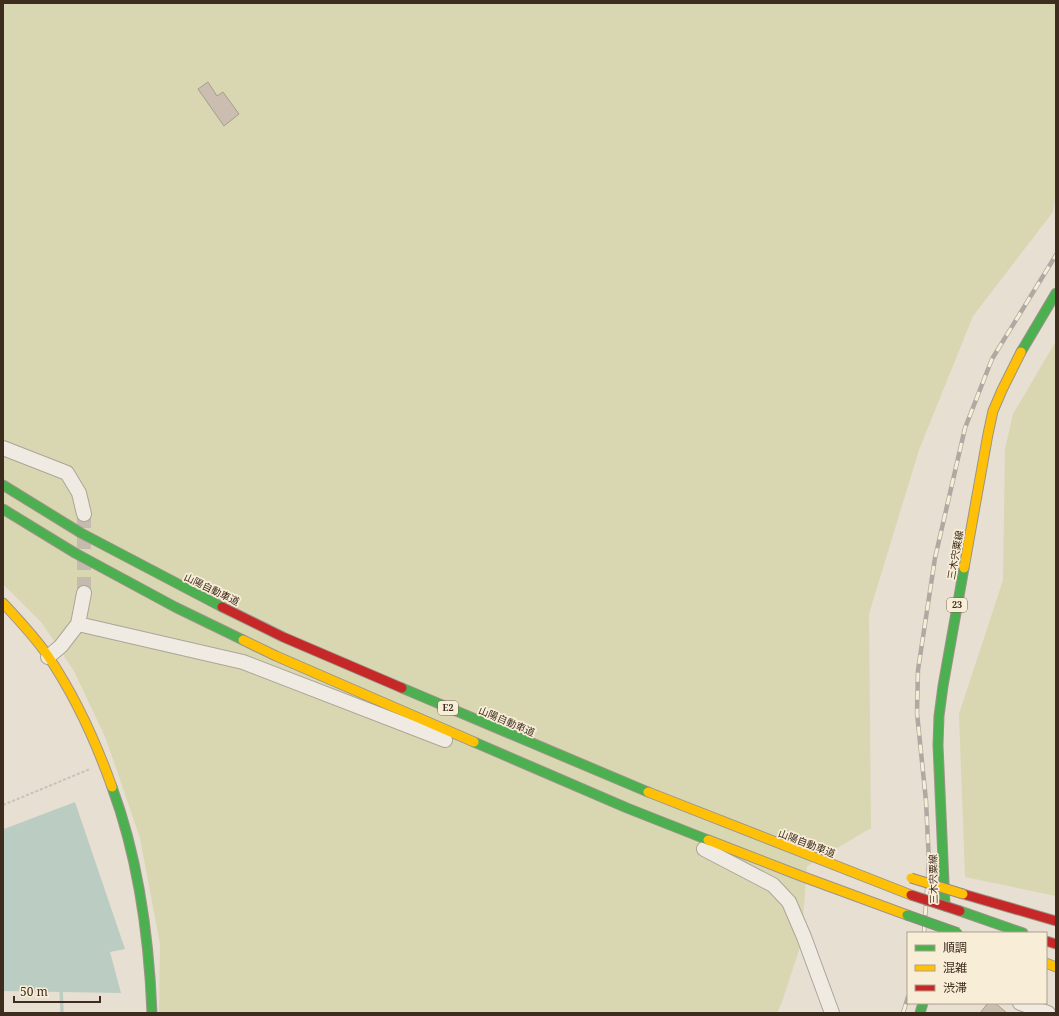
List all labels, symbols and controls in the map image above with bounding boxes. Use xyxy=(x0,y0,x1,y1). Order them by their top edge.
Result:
street label: 三木宍粟線 xyxy=(944,529,966,581)
street label: 山陽自動車道 xyxy=(182,570,242,608)
road number: 23 xyxy=(947,598,967,612)
road number: E2 xyxy=(438,701,458,715)
street label: 山陽自動車道 xyxy=(477,703,537,739)
street label: 山陽自動車道 xyxy=(776,826,838,860)
street label: 三木宍粟線 xyxy=(926,854,940,904)
legend xyxy=(907,932,1047,1004)
text: 順調 xyxy=(943,939,967,956)
text: 混雑 xyxy=(943,959,967,976)
scale bar xyxy=(14,978,100,1004)
text: 渋滞 xyxy=(943,979,967,996)
text: 50 m xyxy=(20,983,48,1000)

